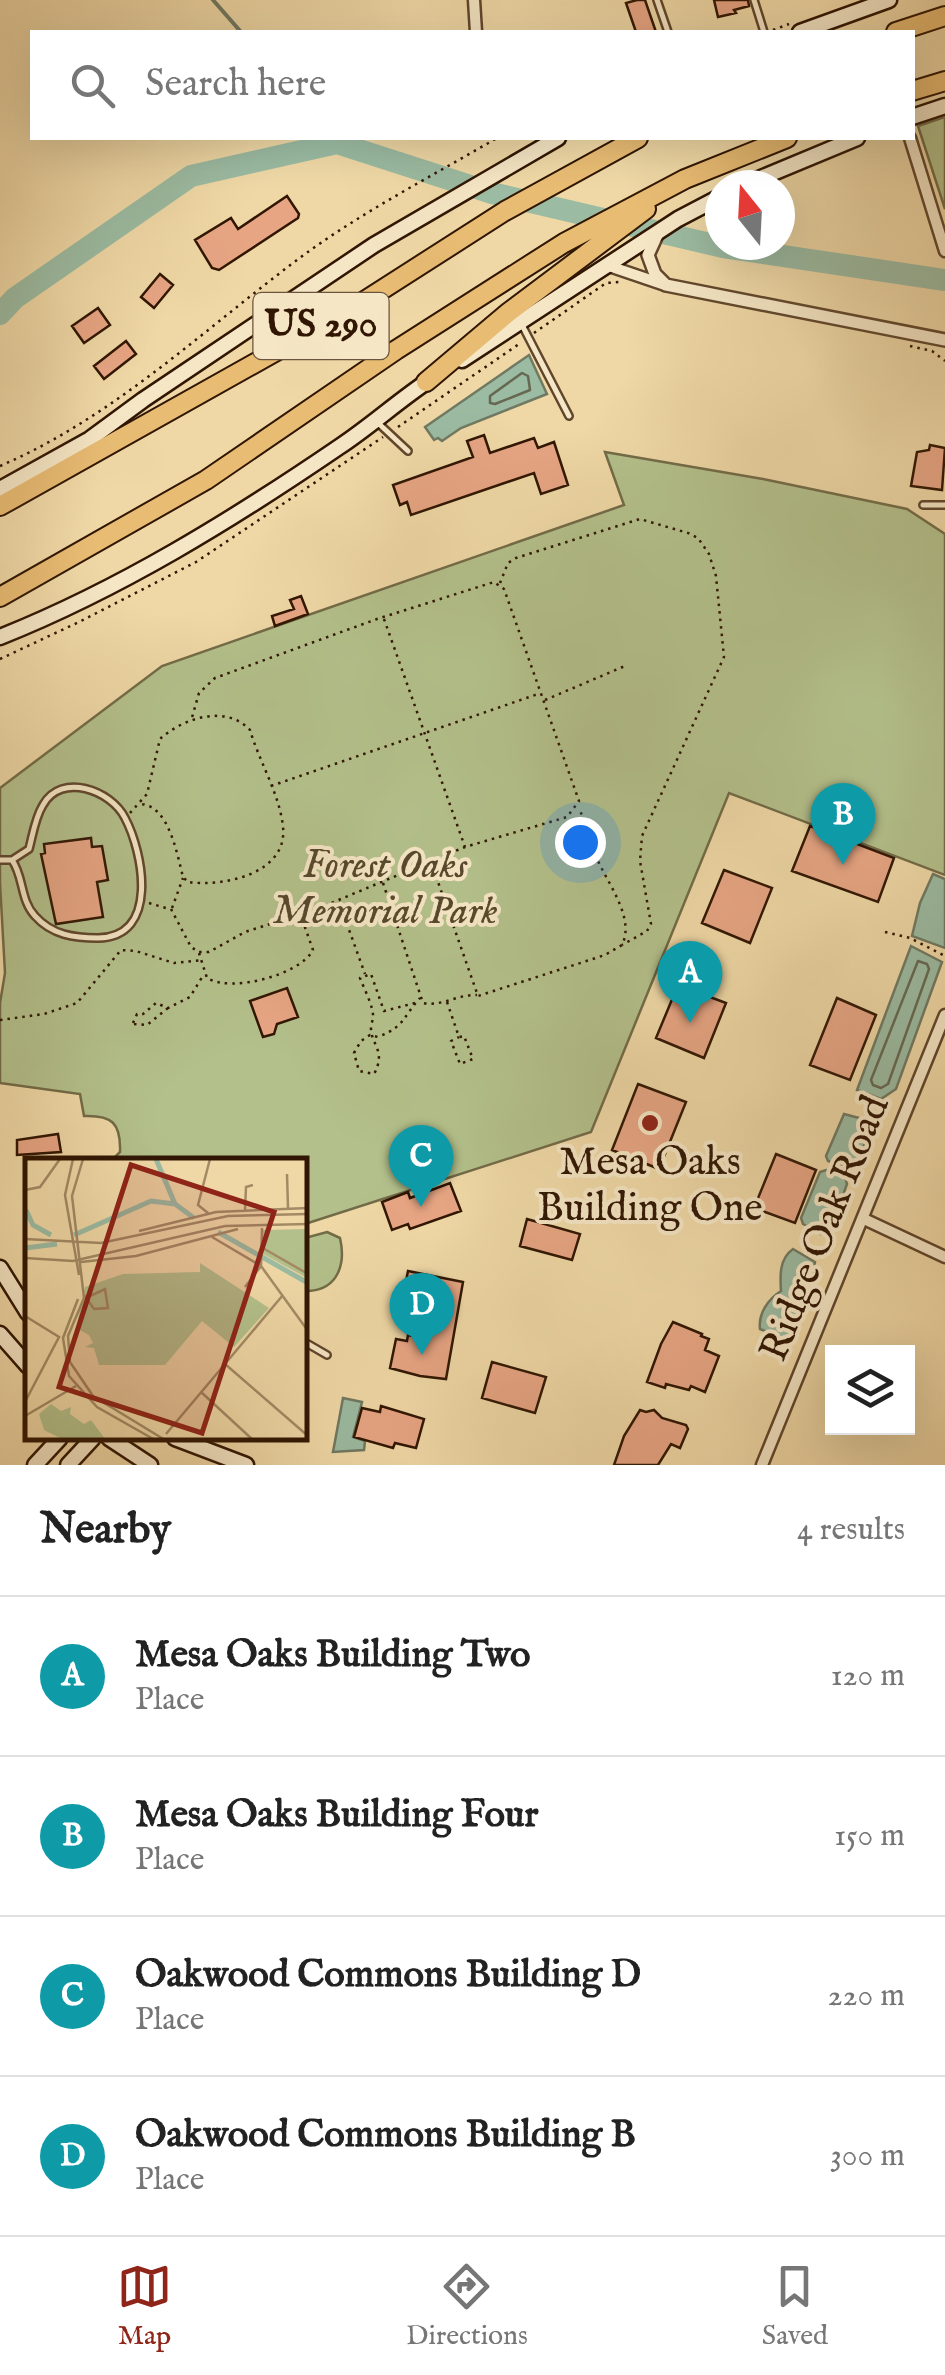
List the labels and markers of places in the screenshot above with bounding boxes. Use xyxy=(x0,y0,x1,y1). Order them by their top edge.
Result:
pin: B xyxy=(810,782,876,865)
pin: A xyxy=(658,940,722,1023)
marker: Mesa Oaks Building One xyxy=(639,1112,661,1134)
pin: C xyxy=(388,1124,454,1207)
place label: Mesa Oaks Building One xyxy=(537,1138,763,1235)
pin: D xyxy=(390,1272,454,1355)

